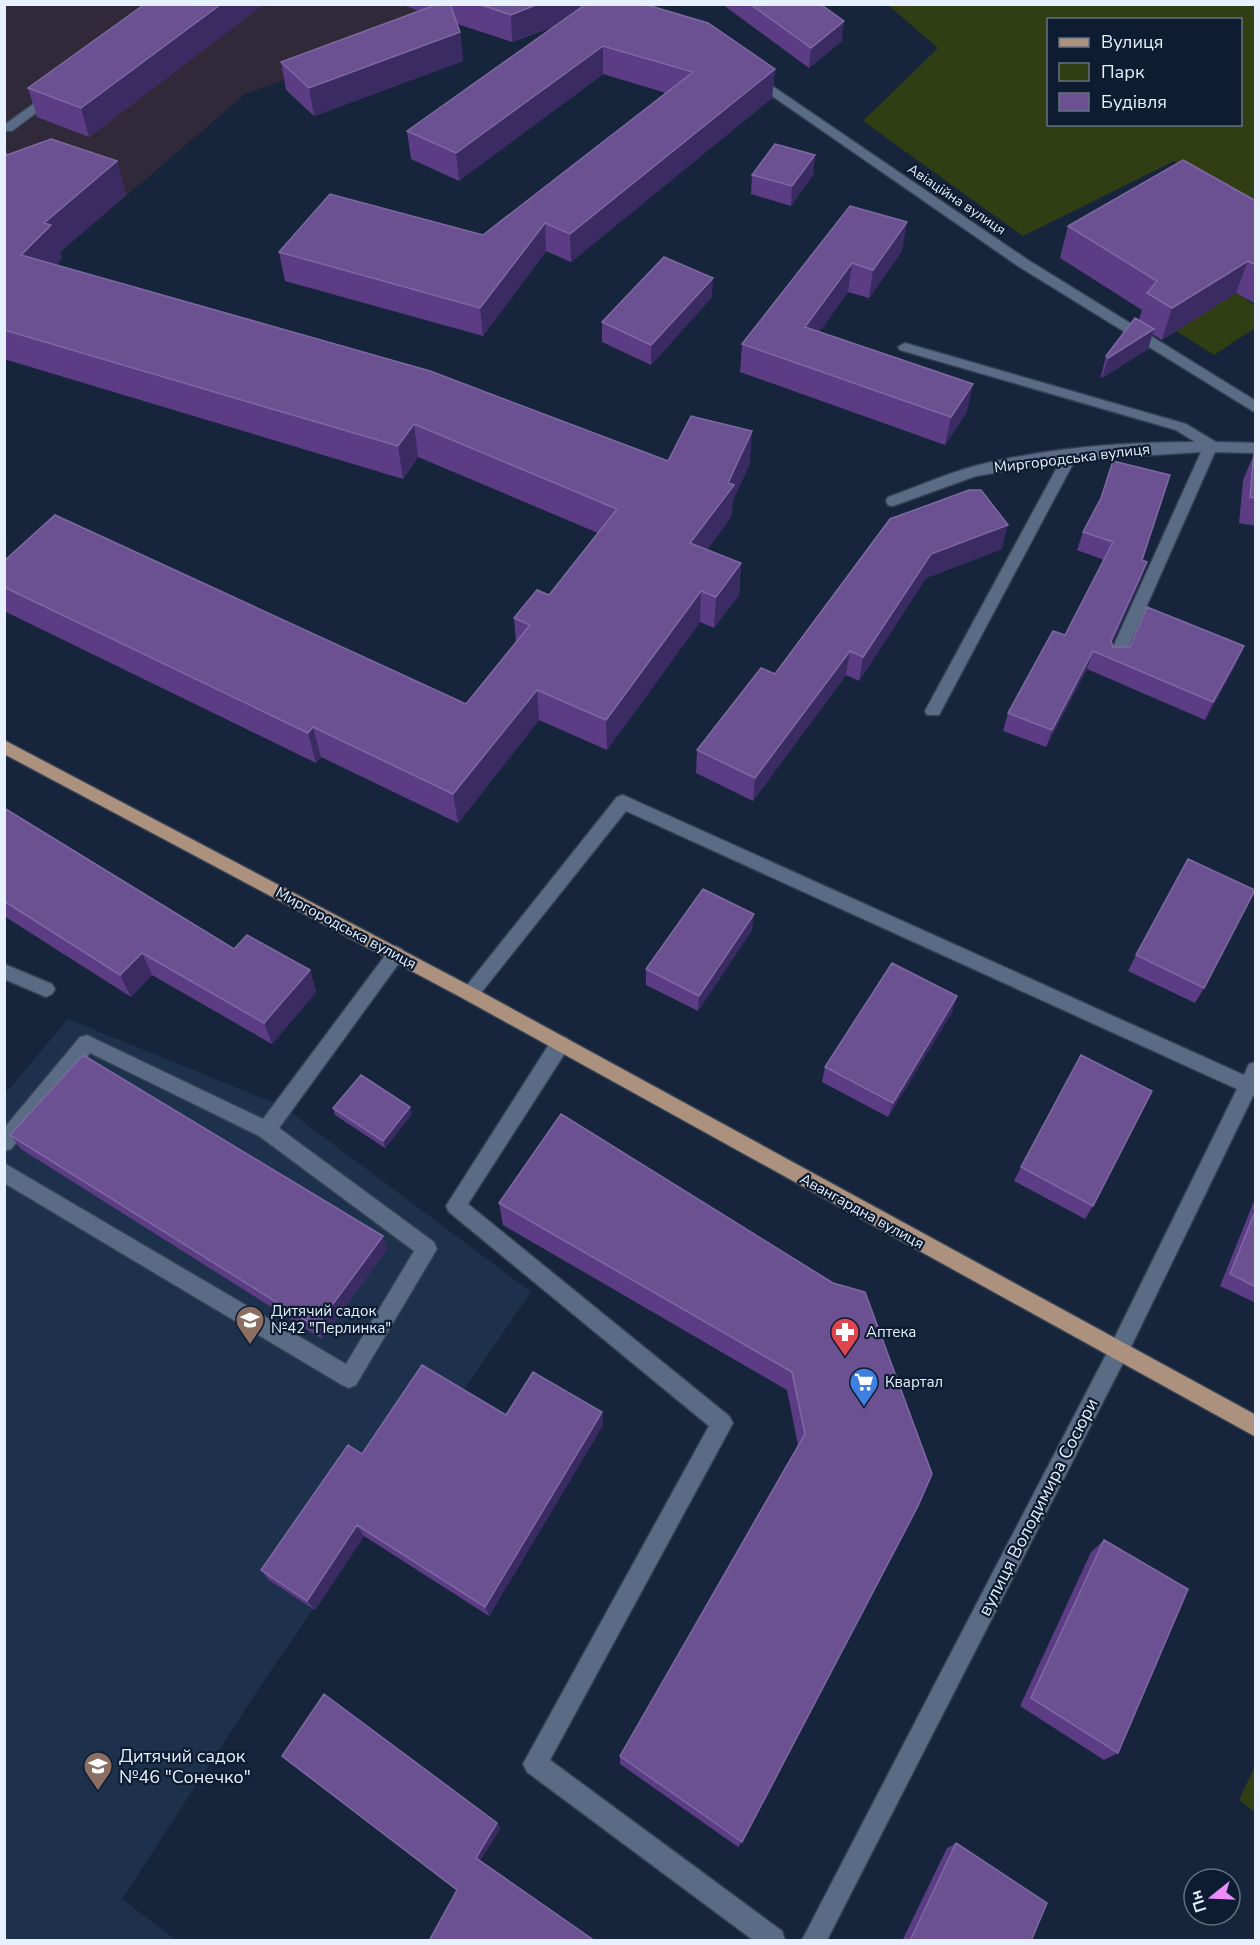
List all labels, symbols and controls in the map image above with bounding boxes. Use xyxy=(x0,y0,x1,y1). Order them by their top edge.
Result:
legend xyxy=(1047,18,1242,126)
text: Вулиця xyxy=(1101,30,1163,54)
text: Парк xyxy=(1101,60,1145,84)
text: Будівля xyxy=(1101,90,1167,114)
street label: Авіаційна вулиця xyxy=(904,159,1010,239)
street label: Миргородська вулиця xyxy=(993,439,1151,477)
street label: Миргородська вулиця xyxy=(272,882,420,974)
street label: Авангардна вулиця xyxy=(796,1169,928,1253)
place label: Дитячий садок №42 "Перлинка" xyxy=(271,1301,391,1338)
school or university icon: Дитячий садок №42 "Перлинка" xyxy=(234,1304,266,1346)
pharmacy icon: Аптека xyxy=(829,1316,861,1358)
place label: Аптека xyxy=(866,1322,916,1342)
supermarket icon: Квартал xyxy=(848,1366,880,1408)
place label: Квартал xyxy=(885,1372,943,1392)
street label: вулиця Володимира Сосюри xyxy=(972,1394,1104,1620)
place label: Дитячий садок №46 "Сонечко" xyxy=(119,1744,251,1789)
school or university icon: Дитячий садок №46 "Сонечко" xyxy=(82,1750,114,1792)
north arrow xyxy=(1182,1867,1242,1927)
text: Пн xyxy=(1185,1887,1213,1915)

